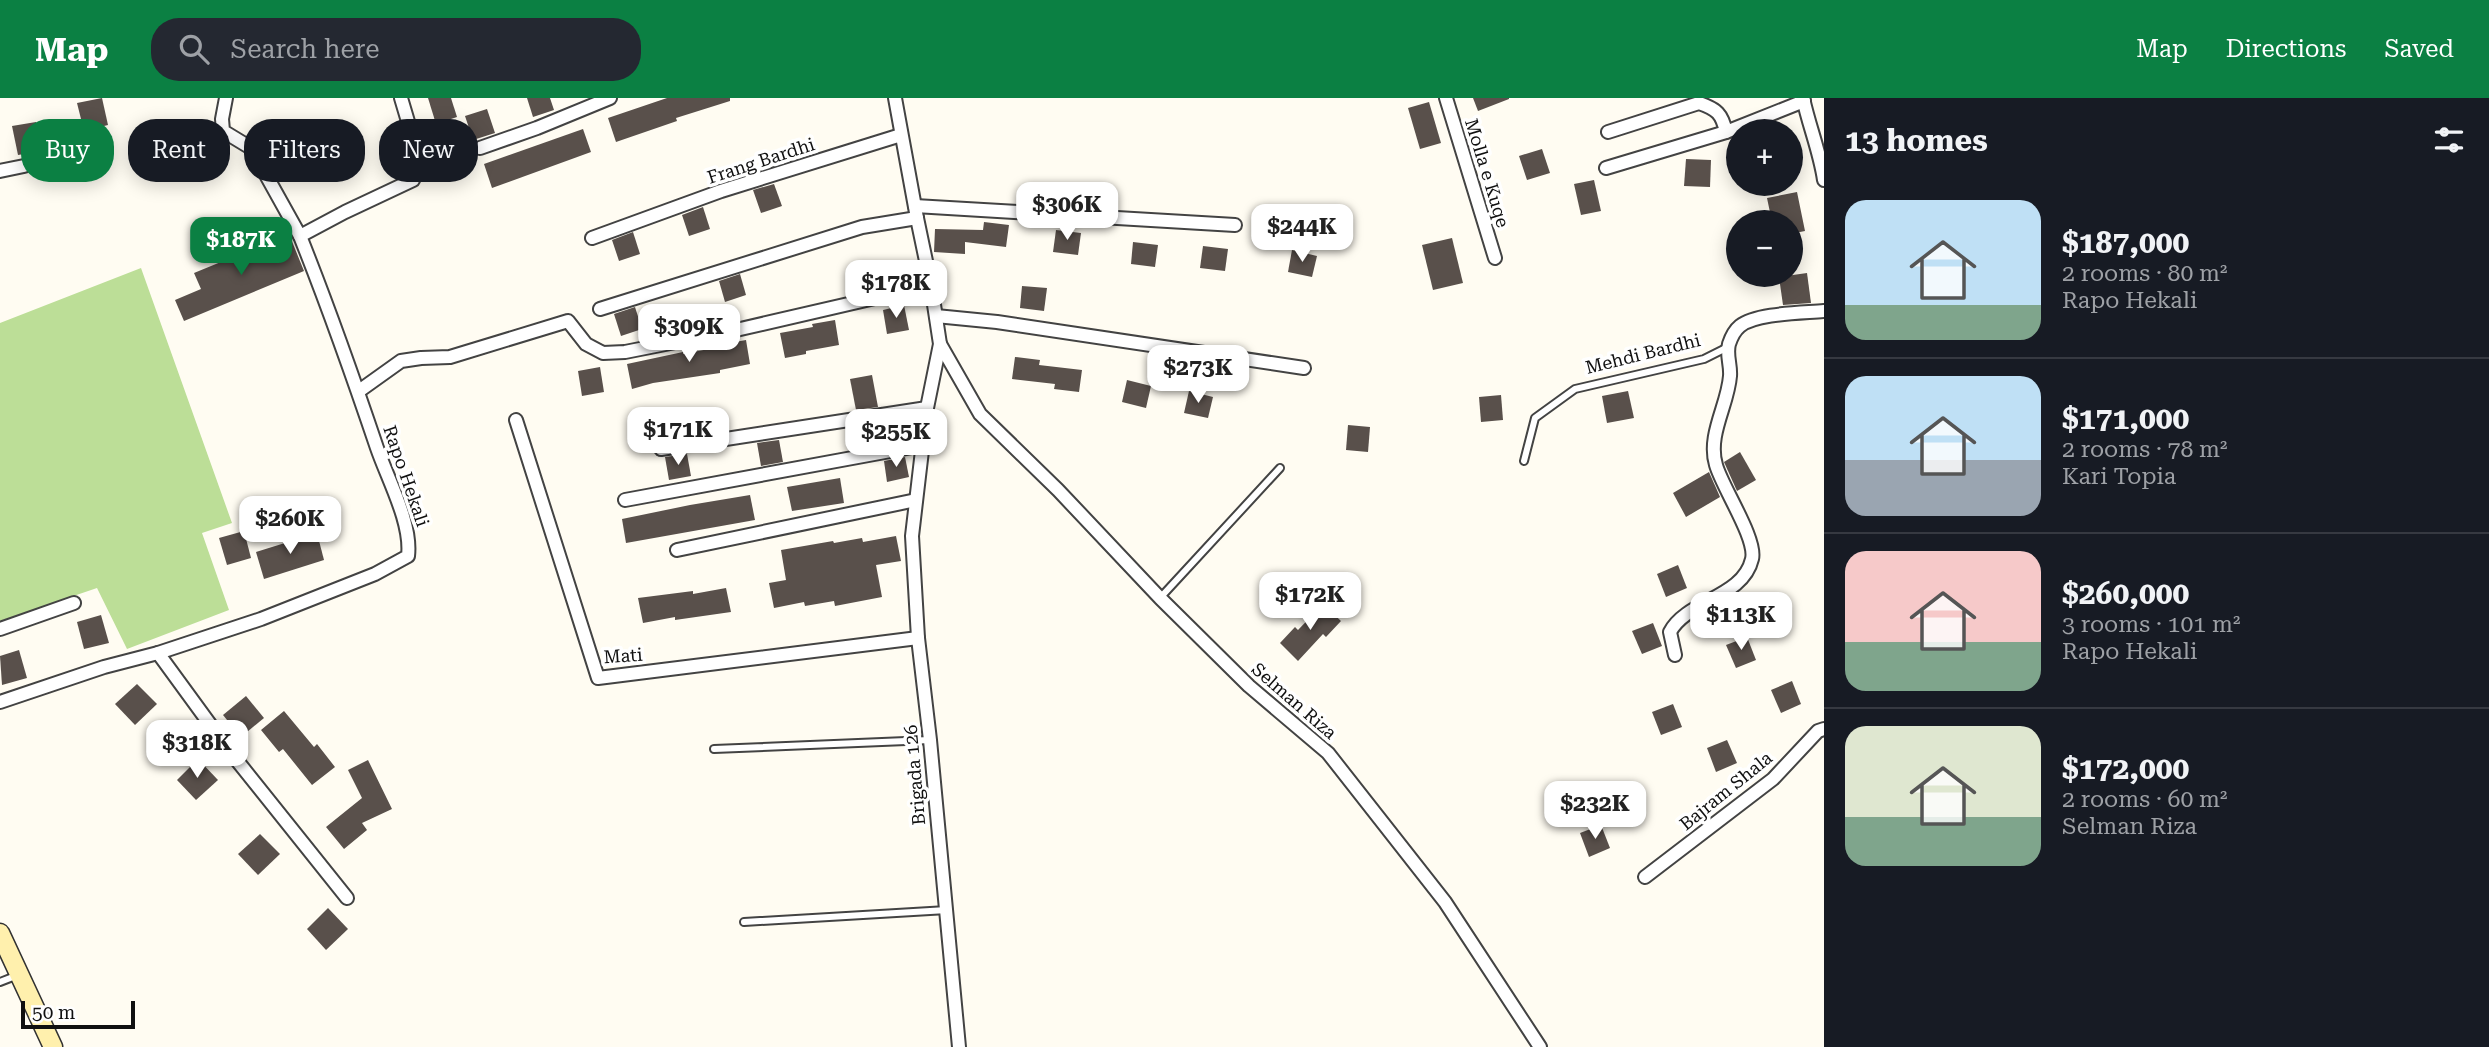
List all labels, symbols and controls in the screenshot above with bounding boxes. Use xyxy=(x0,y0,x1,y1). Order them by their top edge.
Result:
search box xyxy=(151,18,641,81)
text: Map xyxy=(35,30,109,69)
icon: search xyxy=(175,30,213,68)
text: Search here xyxy=(231,34,380,64)
text: Map xyxy=(2136,35,2188,63)
text: Directions xyxy=(2226,35,2346,63)
text: Saved xyxy=(2384,35,2454,63)
street label: Molla e Kuqe xyxy=(1461,116,1514,230)
chip: Buy xyxy=(21,119,114,182)
chip: Rent xyxy=(128,119,230,182)
chip: Filters xyxy=(244,119,365,182)
chip: New xyxy=(379,119,478,182)
map controls xyxy=(1726,119,1803,287)
button: + xyxy=(1726,119,1803,196)
icon: filters xyxy=(2430,121,2468,159)
text: 13 homes xyxy=(1845,123,1988,158)
street label: Frang Bardhi xyxy=(704,133,818,188)
pin: $306K xyxy=(1018,183,1116,242)
text: $306K xyxy=(1032,191,1102,218)
pin: $244K xyxy=(1253,204,1351,264)
button: − xyxy=(1726,210,1803,287)
text: $244K xyxy=(1267,213,1337,240)
pin: $187K xyxy=(192,218,290,277)
text: $187,000 xyxy=(2062,225,2189,260)
text: $187K xyxy=(206,226,276,253)
icon: home xyxy=(1901,228,1985,312)
pin: $178K xyxy=(847,260,945,320)
text: 2 rooms · 80 m² xyxy=(2062,260,2228,287)
text: $178K xyxy=(861,269,931,296)
text: Rapo Hekali xyxy=(2062,287,2197,314)
pin: $309K xyxy=(640,304,738,364)
text: $309K xyxy=(654,313,724,340)
street label: Mehdi Bardhi xyxy=(1583,329,1703,378)
pin: $273K xyxy=(1149,345,1247,405)
text: $273K xyxy=(1163,354,1233,381)
text: $171,000 xyxy=(2062,401,2189,436)
icon: home xyxy=(1901,404,1985,488)
pin: $171K xyxy=(629,408,727,467)
pin: $255K xyxy=(847,410,945,469)
text: $171K xyxy=(643,416,713,443)
text: $255K xyxy=(861,418,931,445)
street label: Rapo Hekali xyxy=(379,422,434,530)
text: 2 rooms · 78 m² xyxy=(2062,436,2228,463)
text: Kari Topia xyxy=(2062,463,2176,490)
pin: $260K xyxy=(241,496,339,556)
text: $260K xyxy=(255,505,325,532)
pin: $172K xyxy=(1261,573,1359,632)
text: $260,000 xyxy=(2062,576,2189,611)
icon: home xyxy=(1901,579,1985,663)
text: $172K xyxy=(1275,581,1345,608)
pin: $113K xyxy=(1692,592,1790,652)
text: $113K xyxy=(1706,601,1776,628)
text: 3 rooms · 101 m² xyxy=(2062,611,2240,638)
text: Rapo Hekali xyxy=(2062,638,2197,665)
street label: Mati xyxy=(603,644,643,667)
street label: Selman Riza xyxy=(1248,658,1341,743)
pin: $318K xyxy=(148,720,246,780)
street label: Brigada 126 xyxy=(900,724,929,826)
text: $318K xyxy=(162,729,232,756)
street label: Bajram Shala xyxy=(1675,747,1776,834)
text: $172,000 xyxy=(2062,751,2189,786)
icon: home xyxy=(1901,754,1985,838)
pin: $232K xyxy=(1546,782,1644,841)
text: 2 rooms · 60 m² xyxy=(2062,786,2228,813)
text: $232K xyxy=(1560,790,1630,817)
text: Selman Riza xyxy=(2062,813,2197,840)
scale bar xyxy=(21,998,135,1030)
text: 50 m xyxy=(32,1001,75,1024)

